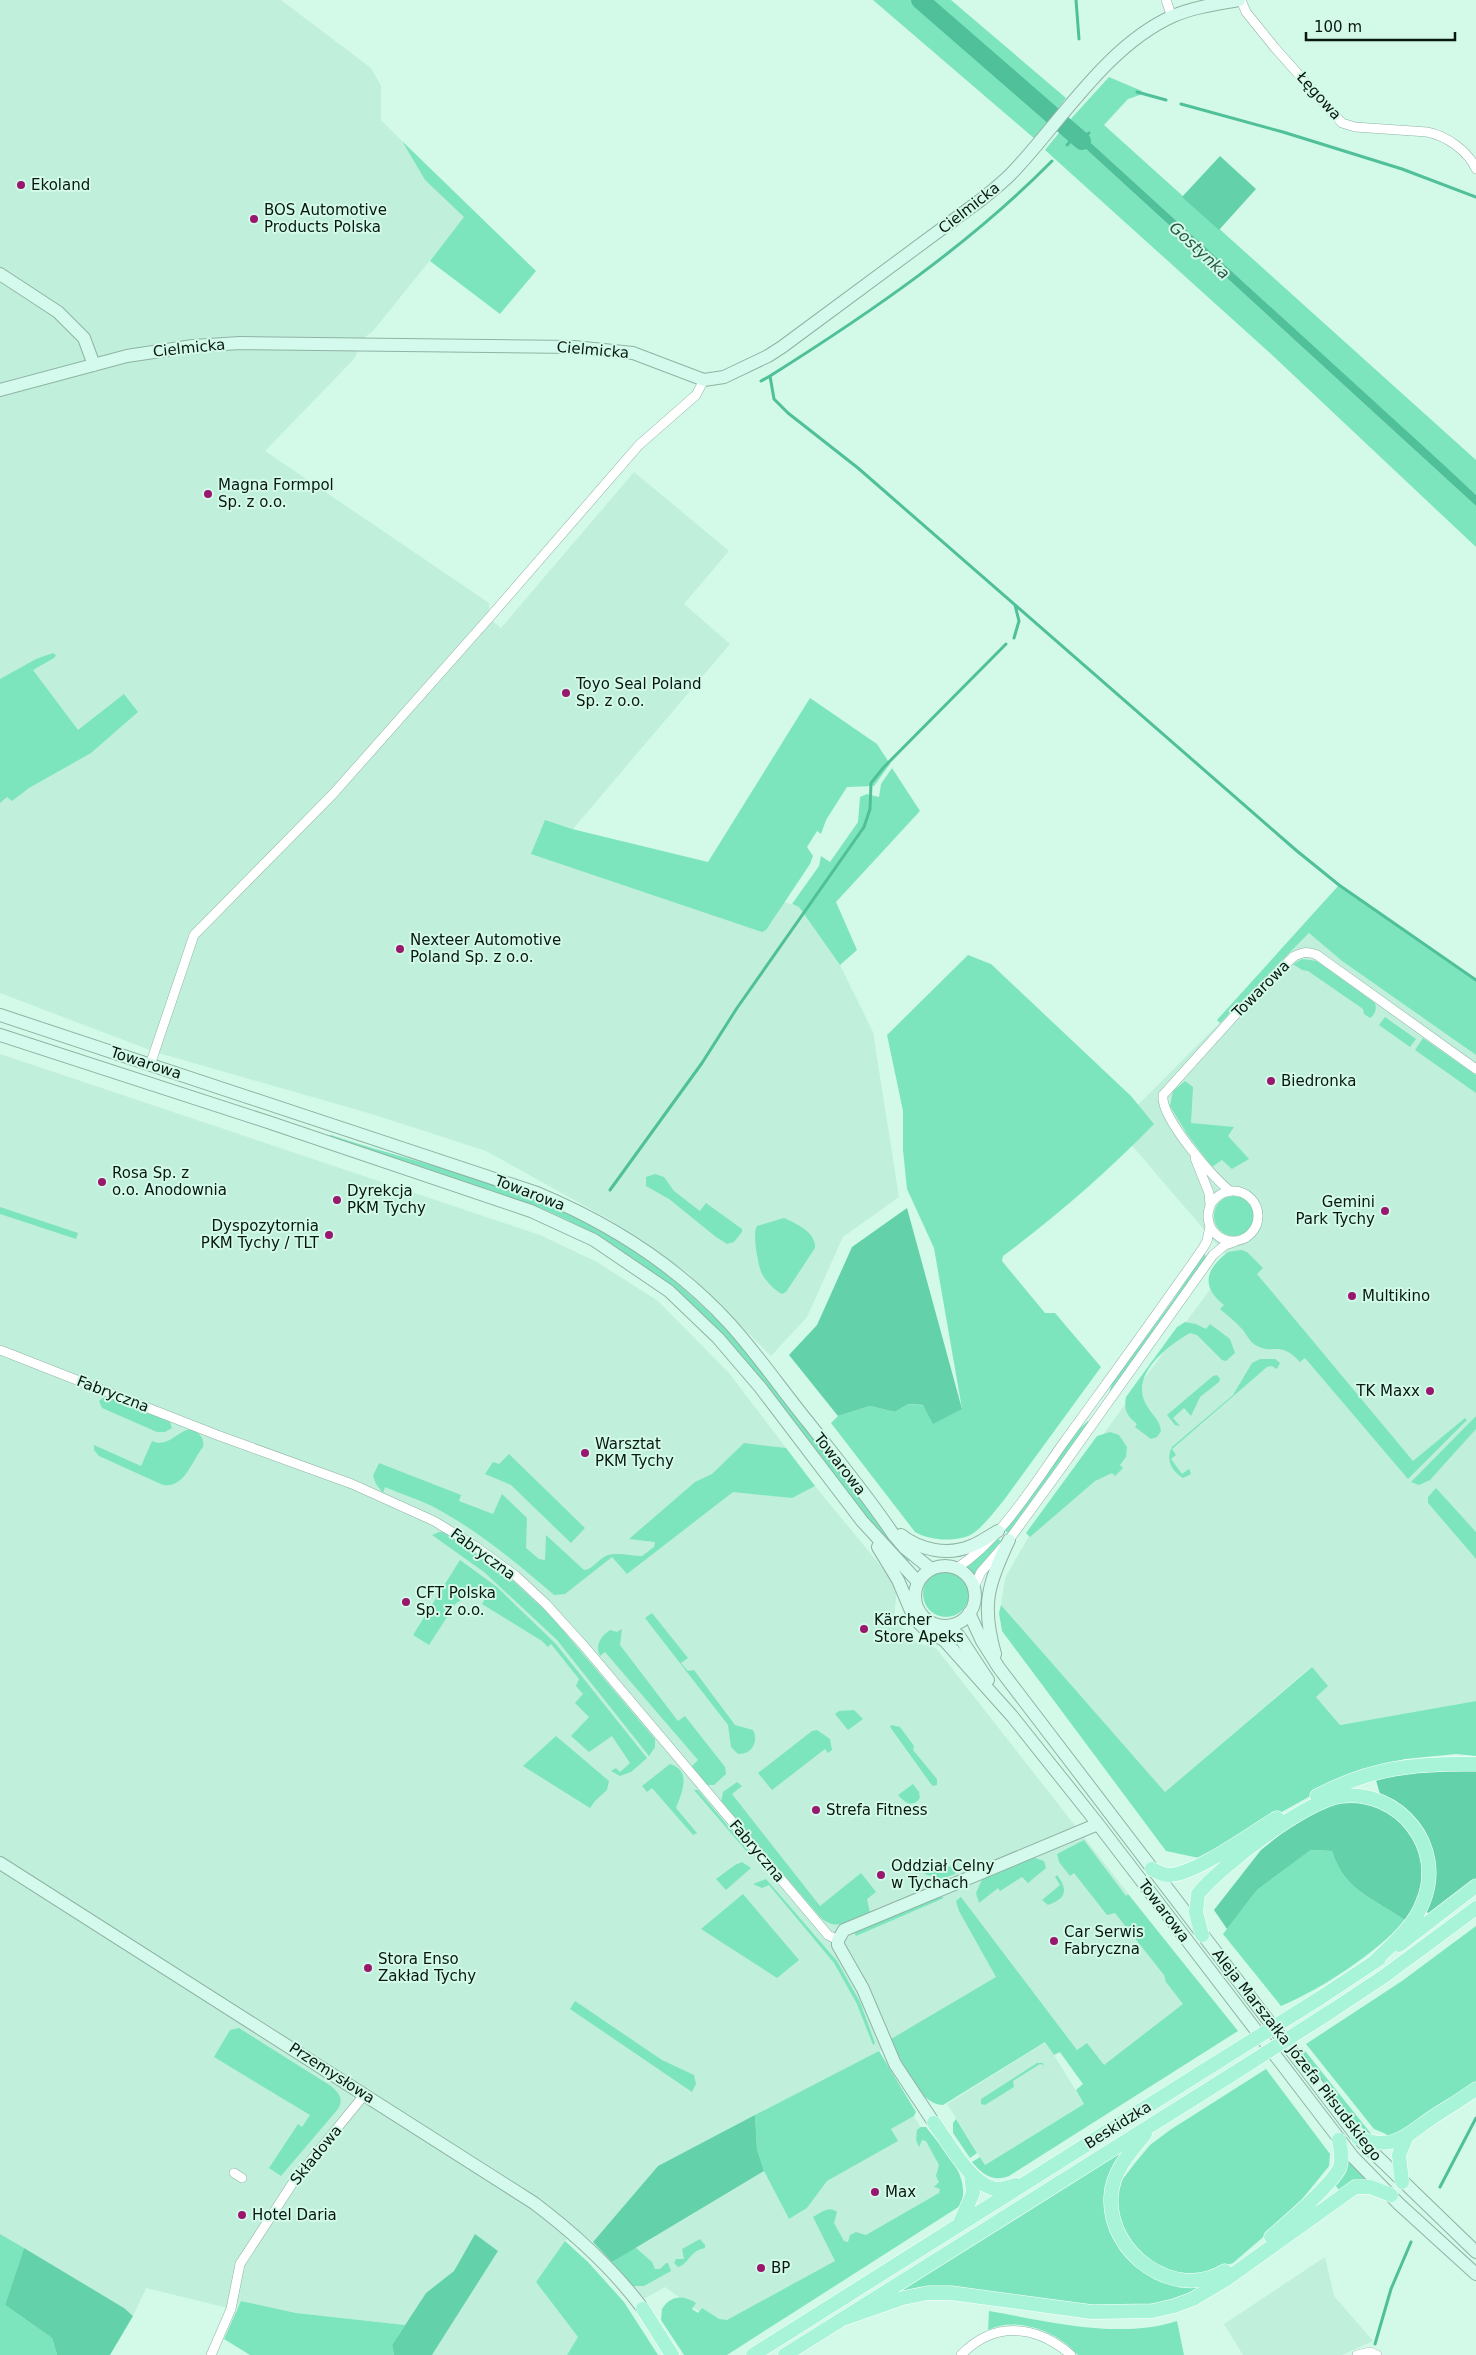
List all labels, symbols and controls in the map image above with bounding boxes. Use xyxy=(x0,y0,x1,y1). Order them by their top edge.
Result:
scale bar xyxy=(1306,10,1455,42)
text: 100 m xyxy=(1314,18,1362,36)
street label: Łęgowa xyxy=(1292,68,1345,124)
place label: Ekoland xyxy=(31,176,90,194)
marker: Ekoland xyxy=(15,179,27,191)
street label: Cielmicka xyxy=(935,179,1003,237)
place label: BOS Automotive Products Polska xyxy=(264,201,387,236)
marker: BOS Automotive Products Polska xyxy=(248,213,260,225)
water label: Gostynka xyxy=(1166,218,1234,283)
street label: Cielmicka xyxy=(152,335,226,361)
street label: Cielmicka xyxy=(556,338,630,362)
place label: Magna Formpol Sp. z o.o. xyxy=(218,476,334,511)
marker: Magna Formpol Sp. z o.o. xyxy=(202,488,214,500)
place label: Toyo Seal Poland Sp. z o.o. xyxy=(575,675,702,710)
marker: Toyo Seal Poland Sp. z o.o. xyxy=(560,687,572,699)
place label: Nexteer Automotive Poland Sp. z o.o. xyxy=(410,931,561,966)
marker: Nexteer Automotive Poland Sp. z o.o. xyxy=(394,943,406,955)
street label: Towarowa xyxy=(1228,957,1293,1022)
street label: Towarowa xyxy=(107,1043,184,1083)
place label: Biedronka xyxy=(1281,1072,1356,1090)
marker: Biedronka xyxy=(1265,1075,1277,1087)
place label: Rosa Sp. z o.o. Anodownia xyxy=(112,1164,227,1199)
street label: Towarowa xyxy=(491,1171,568,1215)
marker: Rosa Sp. z o.o. Anodownia xyxy=(96,1176,108,1188)
place label: Dyrekcja PKM Tychy xyxy=(347,1182,426,1217)
place label: Gemini Park Tychy xyxy=(1295,1193,1375,1228)
marker: Dyrekcja PKM Tychy xyxy=(331,1194,343,1206)
marker: Gemini Park Tychy xyxy=(1379,1205,1391,1217)
place label: Dyspozytornia PKM Tychy / TLT xyxy=(201,1217,320,1252)
marker: Dyspozytornia PKM Tychy / TLT xyxy=(323,1229,335,1241)
place label: Multikino xyxy=(1362,1287,1430,1305)
marker: Multikino xyxy=(1346,1290,1358,1302)
street label: Fabryczna xyxy=(74,1372,152,1416)
place label: TK Maxx xyxy=(1355,1382,1420,1400)
marker: TK Maxx xyxy=(1424,1385,1436,1397)
street label: Towarowa xyxy=(810,1429,870,1499)
place label: Warsztat PKM Tychy xyxy=(595,1435,674,1470)
marker: Warsztat PKM Tychy xyxy=(579,1447,591,1459)
street label: Fabryczna xyxy=(447,1524,519,1584)
place label: CFT Polska Sp. z o.o. xyxy=(416,1584,496,1619)
marker: CFT Polska Sp. z o.o. xyxy=(400,1596,412,1608)
place label: Kärcher Store Apeks xyxy=(874,1611,964,1646)
marker: Kärcher Store Apeks xyxy=(858,1623,870,1635)
place label: Strefa Fitness xyxy=(826,1801,928,1819)
marker: Strefa Fitness xyxy=(810,1804,822,1816)
street label: Fabryczna xyxy=(726,1816,788,1886)
place label: Oddział Celny w Tychach xyxy=(891,1857,994,1892)
marker: Oddział Celny w Tychach xyxy=(875,1869,887,1881)
street label: Towarowa xyxy=(1134,1875,1193,1946)
place label: Car Serwis Fabryczna xyxy=(1064,1923,1144,1958)
marker: Car Serwis Fabryczna xyxy=(1048,1935,1060,1947)
street label: Aleja Marszałka Józefa Piłsudskiego xyxy=(1209,1945,1385,2165)
place label: Stora Enso Zakład Tychy xyxy=(378,1950,476,1985)
marker: Stora Enso Zakład Tychy xyxy=(362,1962,374,1974)
street label: Przemysłowa xyxy=(286,2039,378,2107)
street label: Beskidzka xyxy=(1081,2097,1155,2153)
street label: Składowa xyxy=(286,2121,346,2189)
place label: Max xyxy=(885,2183,916,2201)
marker: Max xyxy=(869,2186,881,2198)
place label: Hotel Daria xyxy=(252,2206,337,2224)
marker: Hotel Daria xyxy=(236,2209,248,2221)
place label: BP xyxy=(771,2259,790,2277)
marker: BP xyxy=(755,2262,767,2274)

